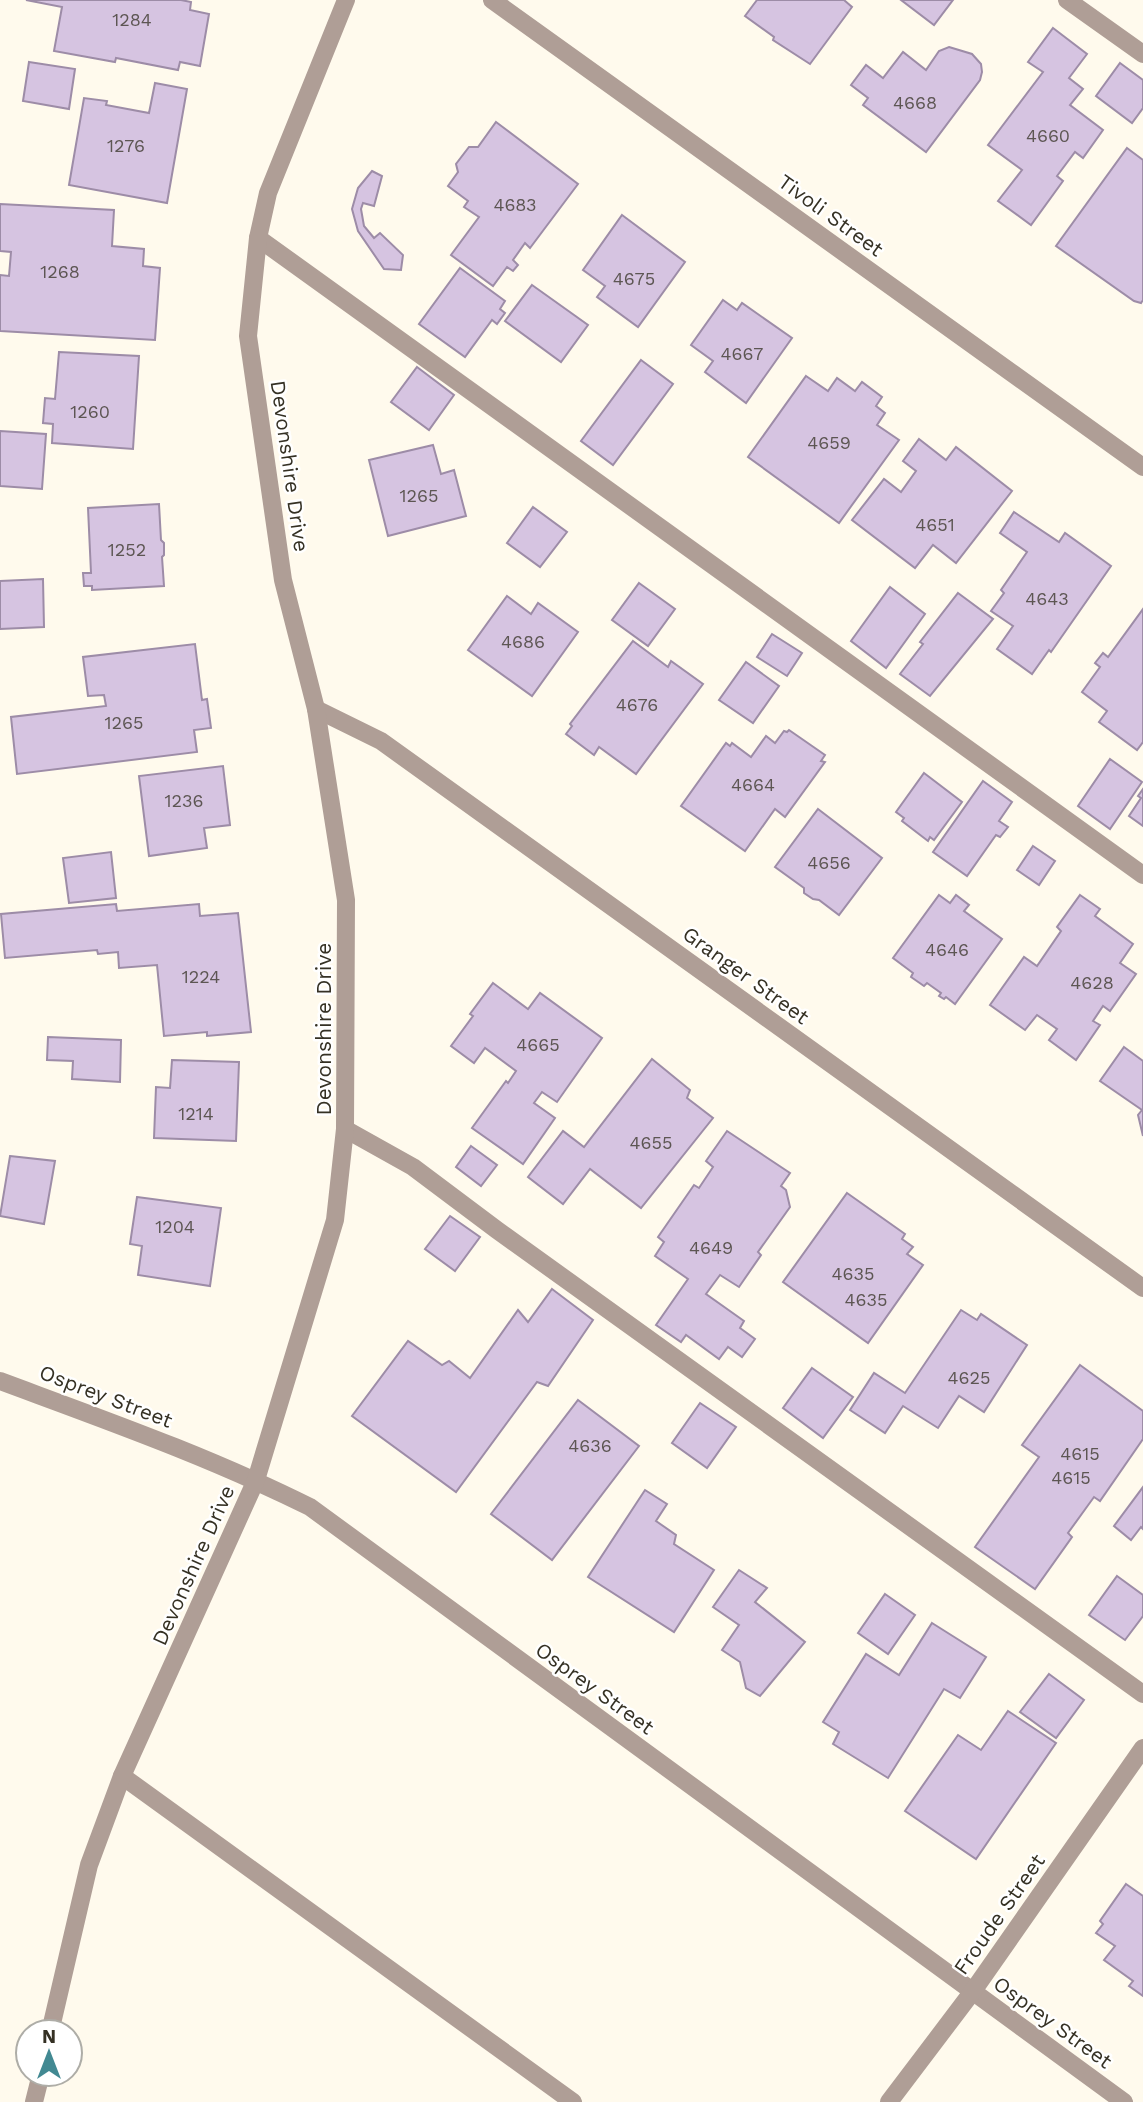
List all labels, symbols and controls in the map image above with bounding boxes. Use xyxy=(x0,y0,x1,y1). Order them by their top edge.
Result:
house number: 1284 xyxy=(112,9,152,30)
house number: 4668 xyxy=(893,92,937,113)
house number: 4660 xyxy=(1026,125,1070,146)
house number: 1276 xyxy=(107,135,145,156)
street label: Tivoli Street xyxy=(774,168,889,262)
house number: 4683 xyxy=(493,194,537,215)
house number: 1268 xyxy=(40,261,80,282)
house number: 4675 xyxy=(613,268,655,289)
house number: 4667 xyxy=(721,343,763,364)
street label: Devonshire Drive xyxy=(266,379,314,553)
house number: 1260 xyxy=(70,401,110,422)
house number: 4659 xyxy=(807,432,851,453)
house number: 1265 xyxy=(400,485,438,506)
house number: 4651 xyxy=(915,514,955,535)
house number: 1252 xyxy=(108,539,146,560)
house number: 4643 xyxy=(1025,588,1069,609)
house number: 4686 xyxy=(501,631,545,652)
house number: 4676 xyxy=(616,694,658,715)
house number: 1265 xyxy=(105,712,143,733)
house number: 4664 xyxy=(731,774,775,795)
house number: 1236 xyxy=(165,790,203,811)
house number: 4656 xyxy=(807,852,851,873)
street label: Granger Street xyxy=(678,921,814,1029)
house number: 4646 xyxy=(925,939,969,960)
street label: Devonshire Drive xyxy=(311,943,336,1115)
house number: 1224 xyxy=(182,966,220,987)
house number: 4628 xyxy=(1070,972,1114,993)
house number: 4665 xyxy=(516,1034,560,1055)
house number: 1214 xyxy=(178,1103,214,1124)
house number: 4655 xyxy=(630,1132,672,1153)
house number: 1204 xyxy=(155,1216,195,1237)
house number: 4649 xyxy=(689,1237,733,1258)
house number: 4635 xyxy=(832,1263,874,1284)
house number: 4635 xyxy=(845,1289,887,1310)
street label: Osprey Street xyxy=(36,1359,176,1433)
house number: 4625 xyxy=(948,1367,990,1388)
house number: 4636 xyxy=(568,1435,612,1456)
house number: 4615 xyxy=(1060,1443,1100,1464)
house number: 4615 xyxy=(1051,1467,1091,1488)
street label: Devonshire Drive xyxy=(146,1481,240,1649)
street label: Osprey Street xyxy=(531,1637,659,1740)
street label: Froude Street xyxy=(948,1849,1050,1979)
street label: Osprey Street xyxy=(989,1971,1117,2074)
north arrow xyxy=(14,2018,84,2088)
text: N xyxy=(42,2025,56,2048)

